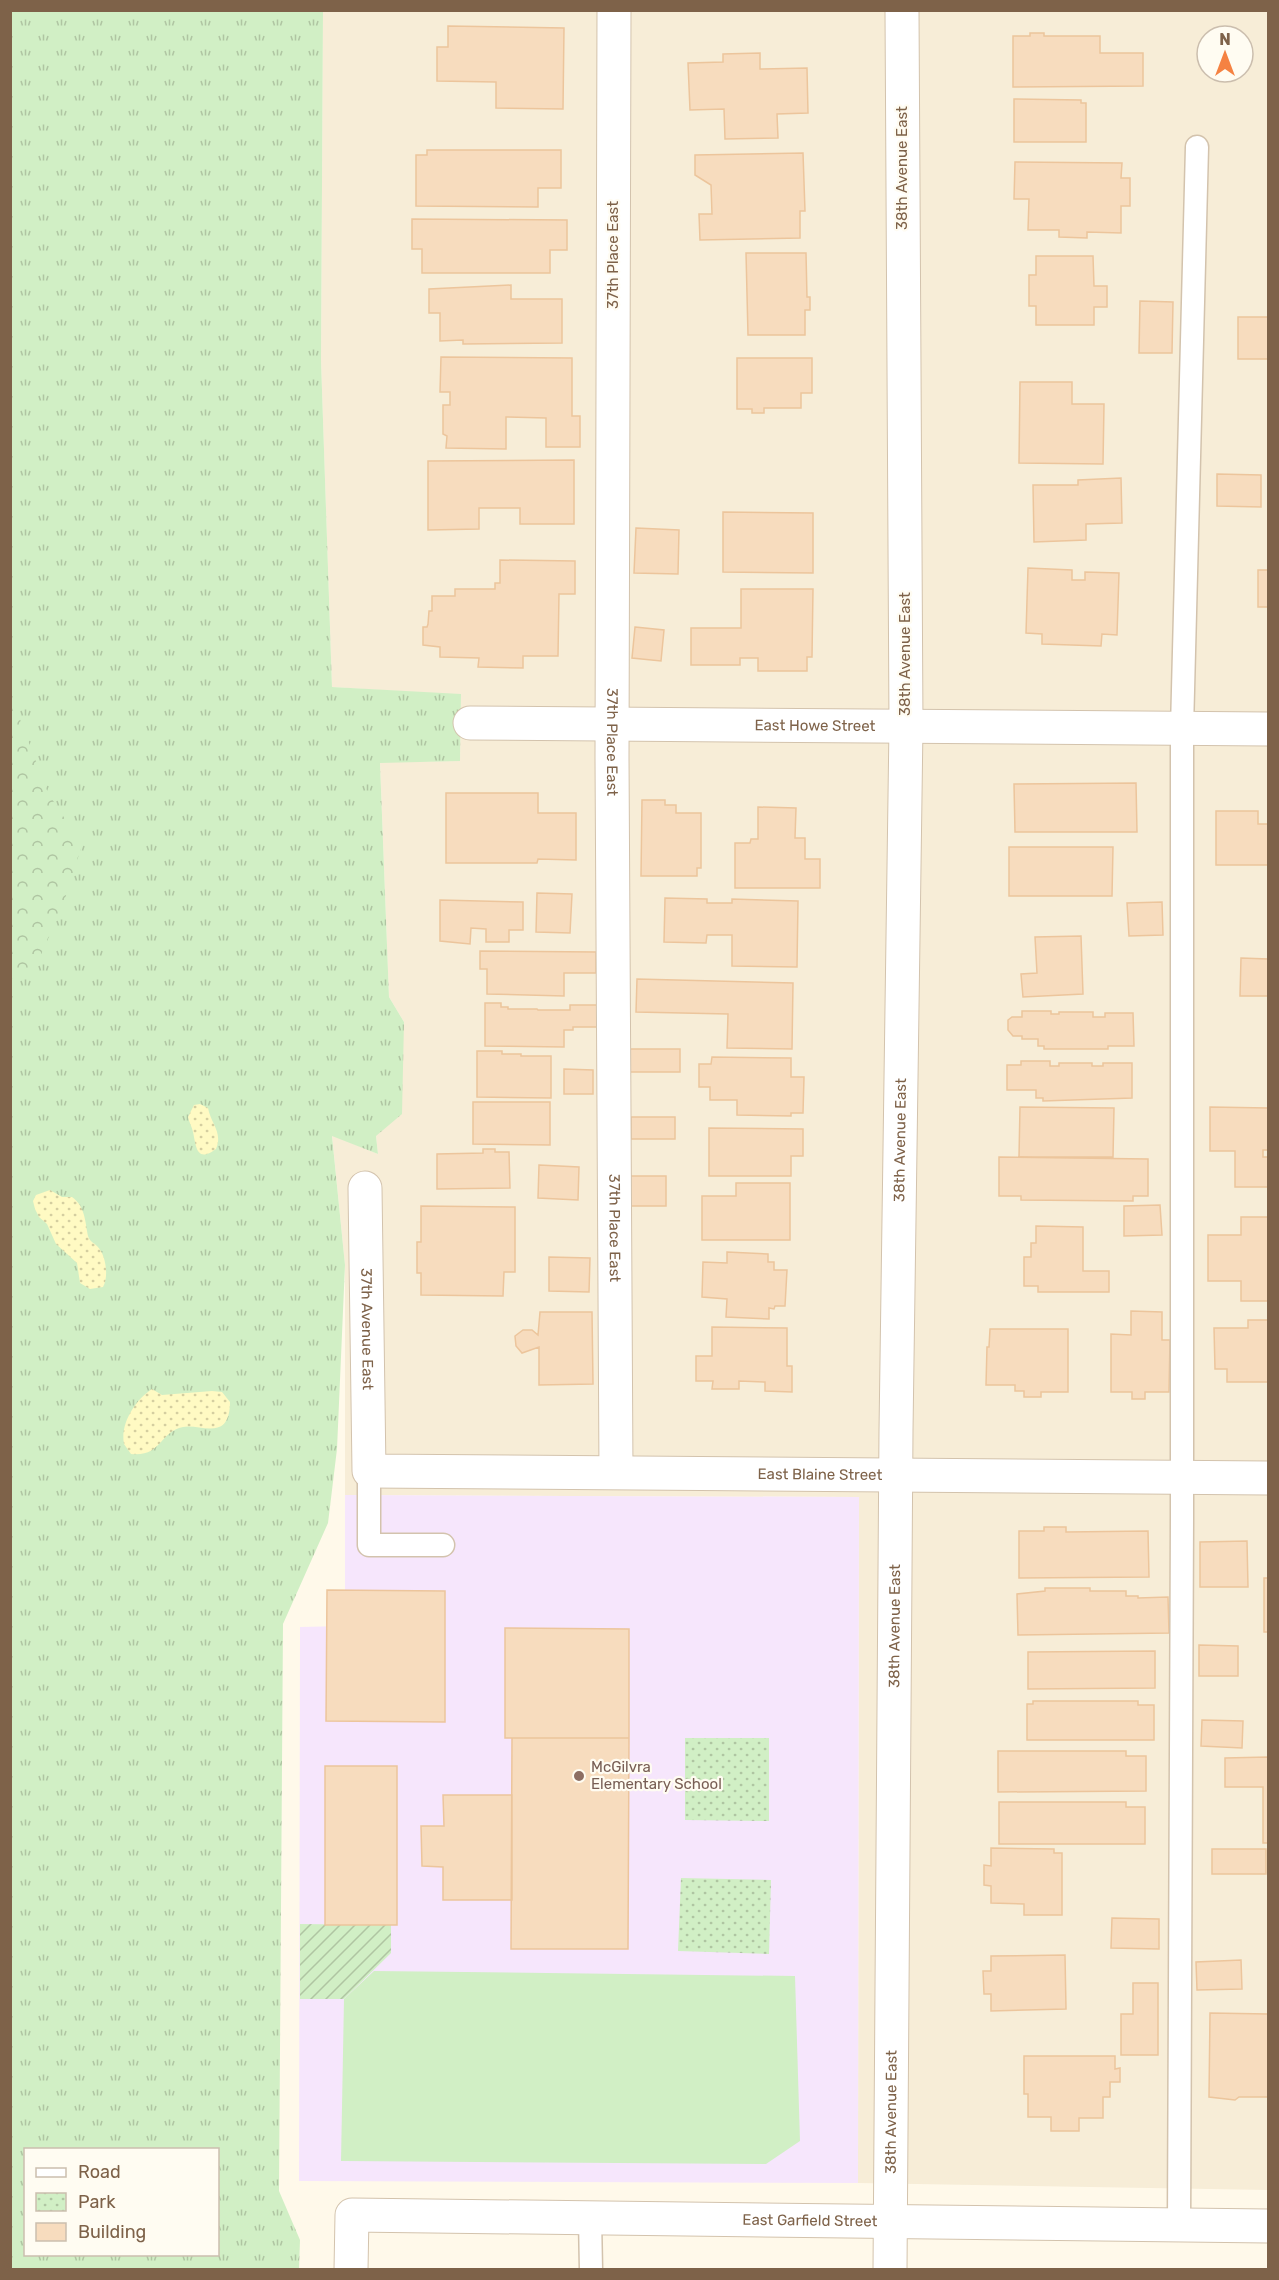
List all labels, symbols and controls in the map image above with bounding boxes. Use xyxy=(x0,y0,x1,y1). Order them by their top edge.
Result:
north arrow xyxy=(1195,24,1255,84)
text: N xyxy=(1219,30,1231,49)
street label: 38th Avenue East xyxy=(893,106,911,230)
street label: 37th Place East xyxy=(604,201,622,309)
street label: 38th Avenue East xyxy=(896,592,914,716)
street label: 37th Place East xyxy=(603,688,621,796)
street label: East Howe Street xyxy=(754,716,876,735)
street label: 38th Avenue East xyxy=(890,1078,910,1202)
street label: 37th Place East xyxy=(605,1174,624,1282)
street label: 37th Avenue East xyxy=(357,1268,377,1390)
street label: East Blaine Street xyxy=(757,1465,883,1484)
street label: 38th Avenue East xyxy=(885,1564,904,1688)
place label: McGilvra Elementary School xyxy=(591,1758,722,1793)
marker: McGilvra Elementary School xyxy=(572,1769,586,1783)
street label: 38th Avenue East xyxy=(882,2050,901,2174)
legend xyxy=(24,2148,219,2256)
text: Road xyxy=(78,2161,121,2183)
text: Park xyxy=(78,2191,116,2213)
street label: East Garfield Street xyxy=(742,2211,878,2230)
text: Building xyxy=(78,2221,146,2243)

